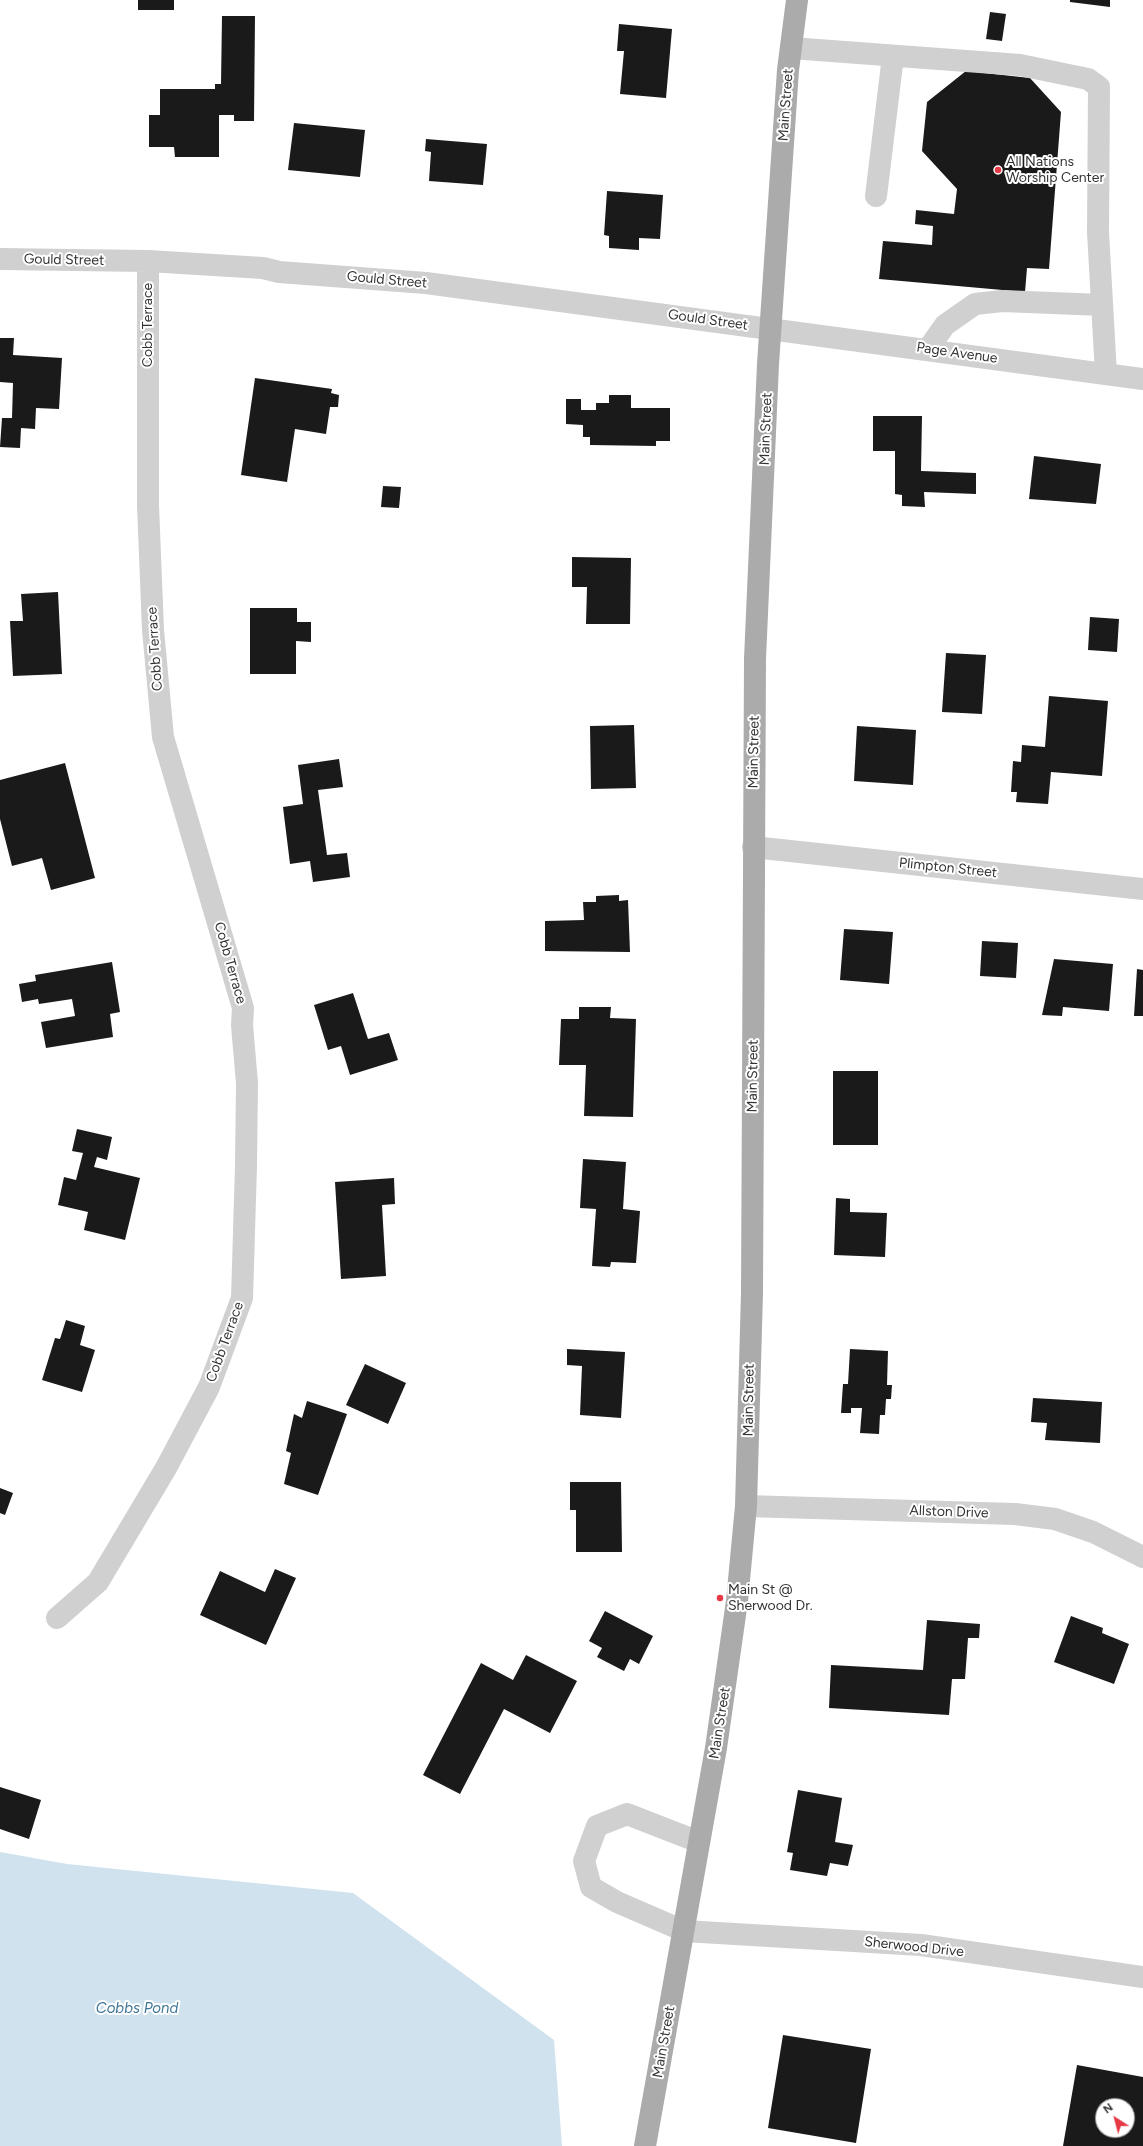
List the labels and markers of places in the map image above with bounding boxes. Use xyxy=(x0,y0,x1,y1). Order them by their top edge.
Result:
place label: All Nations Worship Center xyxy=(1006,154,1104,186)
marker: All Nations Worship Center xyxy=(993,165,1003,175)
place label: Main St @ Sherwood Dr. xyxy=(728,1582,813,1614)
marker: Main St @ Sherwood Dr. xyxy=(715,1593,725,1603)

